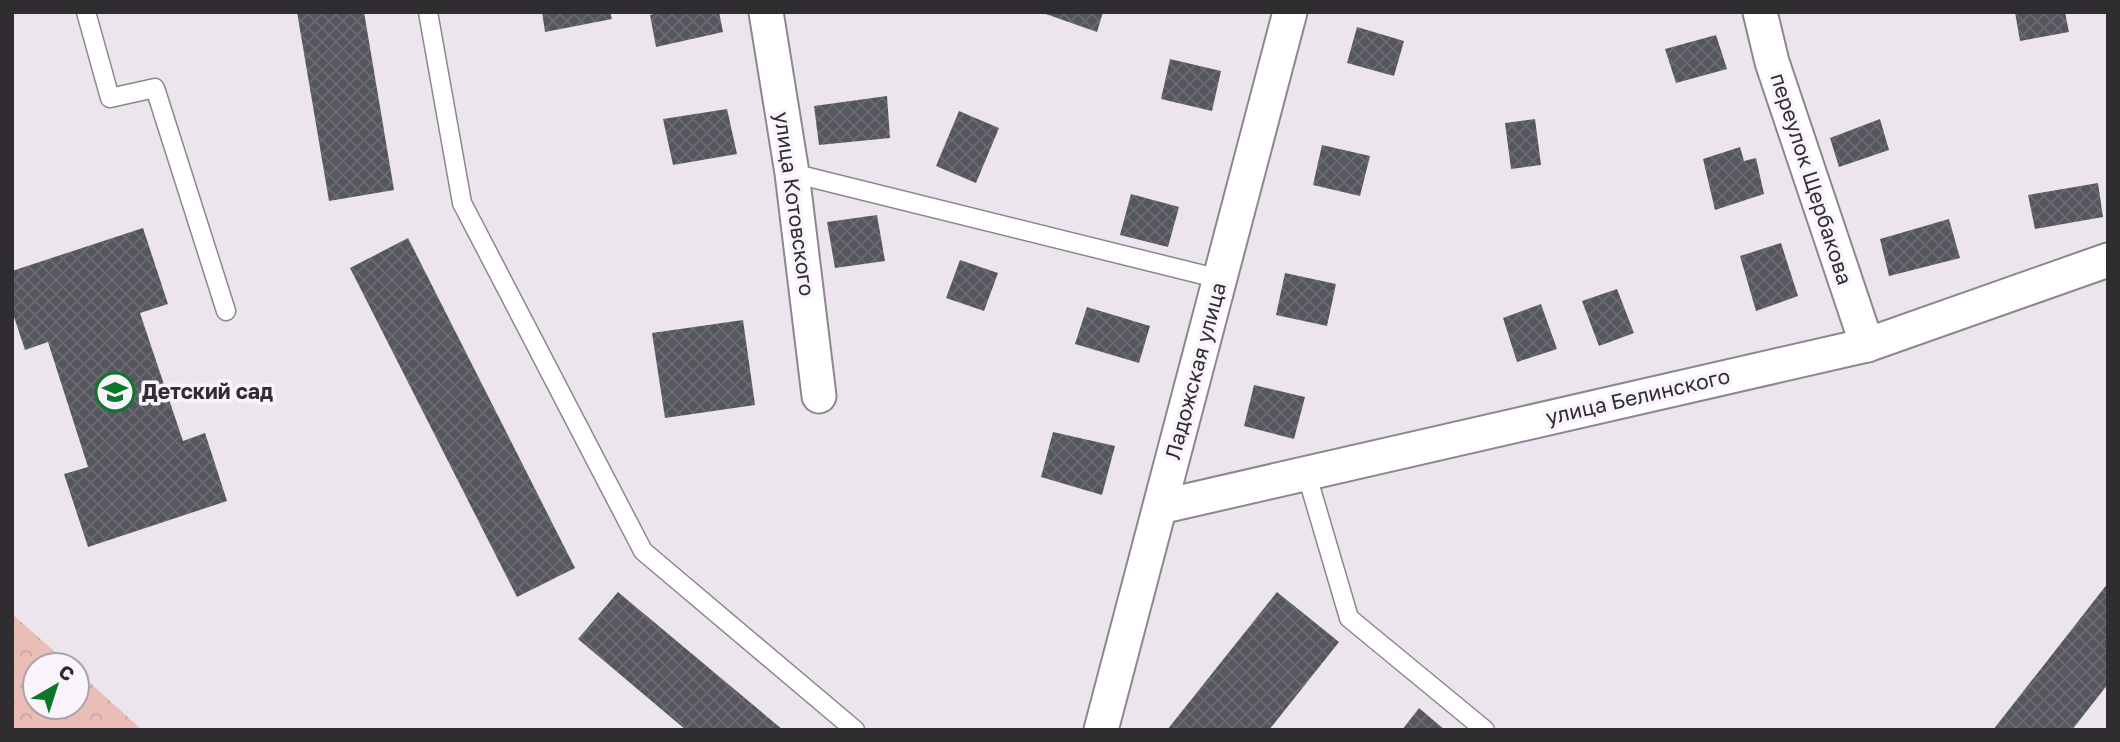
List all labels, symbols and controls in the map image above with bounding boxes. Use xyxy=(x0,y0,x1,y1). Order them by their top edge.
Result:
street label: переулок Щербакова xyxy=(1765,70,1858,288)
street label: улица Котовского xyxy=(769,110,821,298)
street label: Ладожская улица xyxy=(1159,279,1231,462)
street label: улица Белинского xyxy=(1543,362,1732,430)
school or university icon: Детский сад xyxy=(94,371,136,413)
place label: Детский сад xyxy=(142,378,273,404)
north arrow xyxy=(21,651,91,721)
text: С xyxy=(55,659,79,686)

